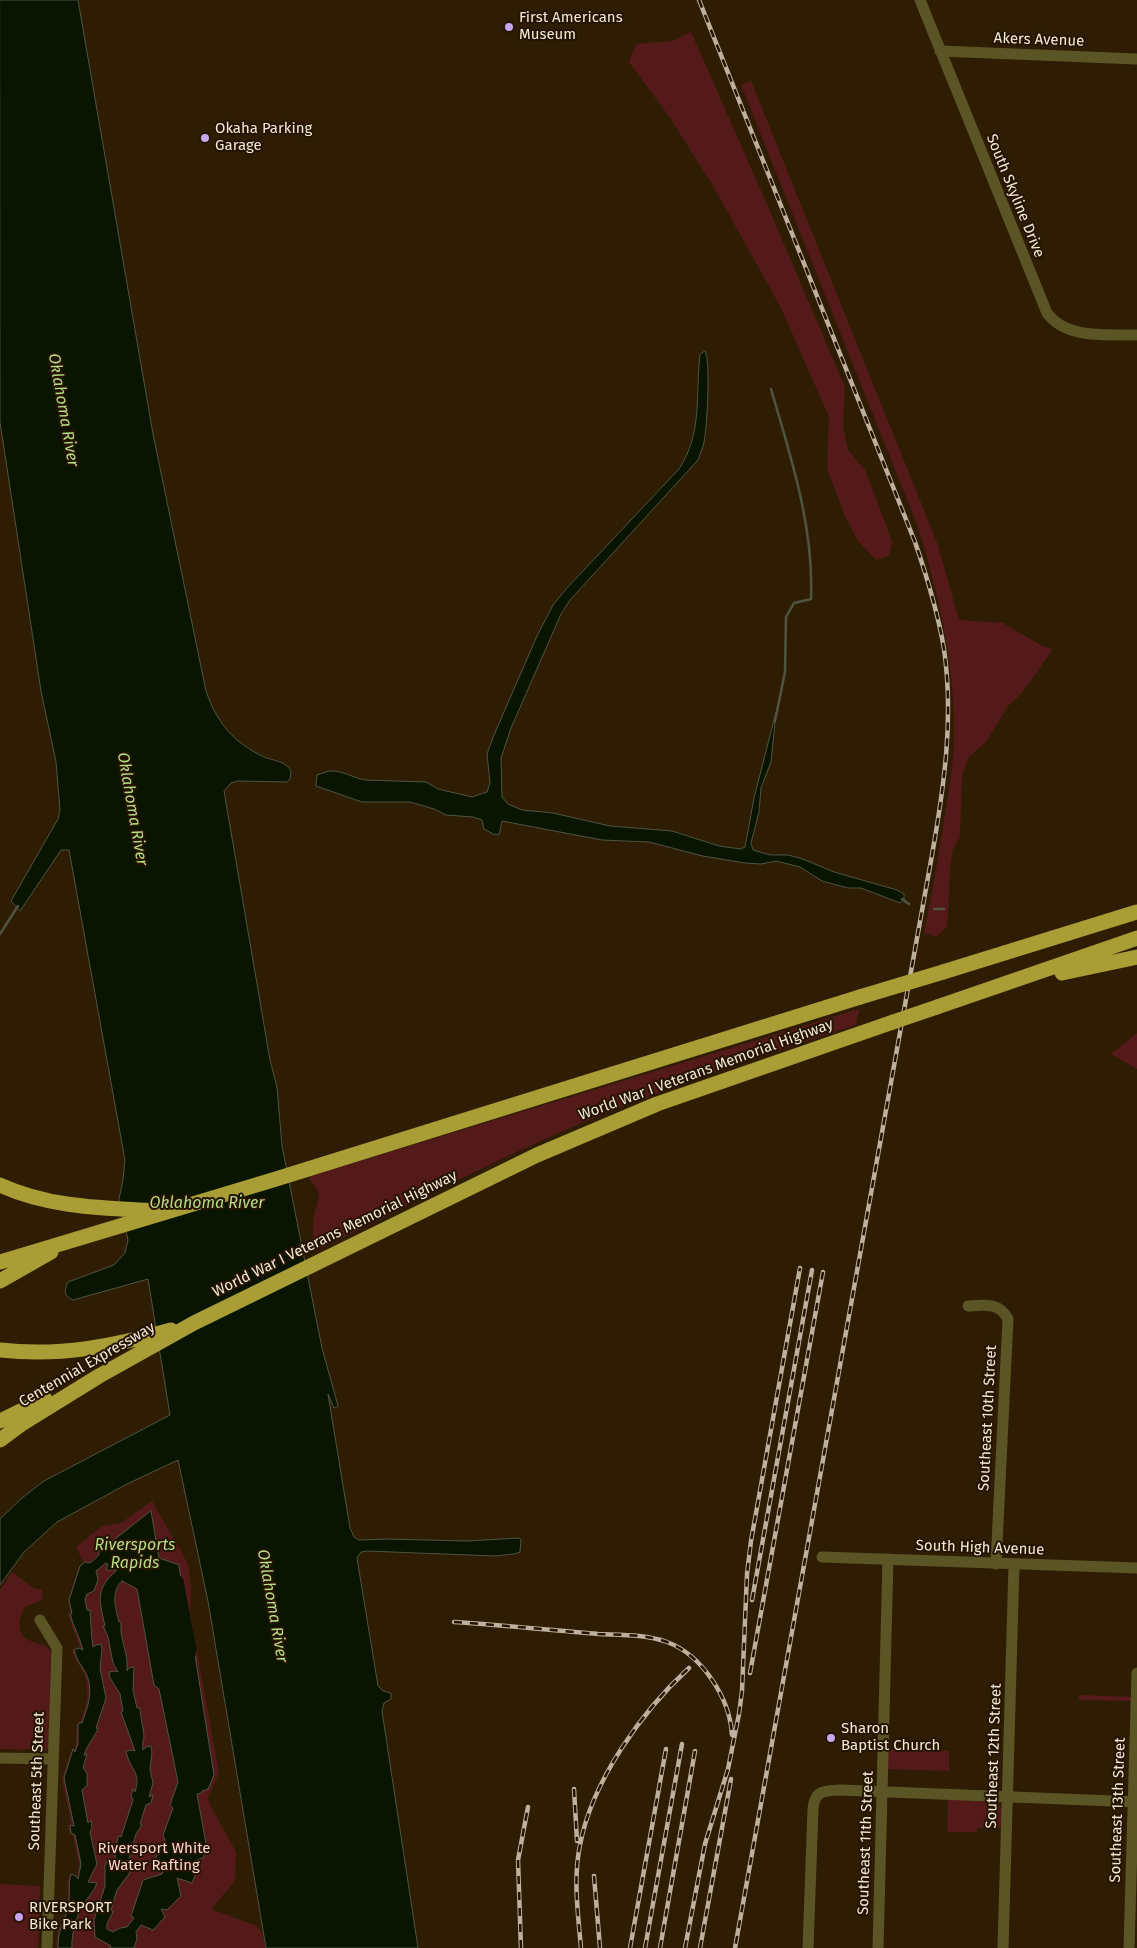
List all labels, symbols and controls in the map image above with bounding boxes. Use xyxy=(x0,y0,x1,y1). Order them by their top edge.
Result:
place label: First Americans Museum xyxy=(519,9,623,44)
marker: First Americans Museum xyxy=(503,21,515,33)
street label: Akers Avenue xyxy=(993,29,1085,51)
place label: Okaha Parking Garage xyxy=(215,120,312,155)
marker: Okaha Parking Garage xyxy=(199,132,211,144)
street label: South Skyline Drive xyxy=(982,132,1048,260)
water label: Oklahoma River xyxy=(44,352,82,468)
water label: Oklahoma River xyxy=(113,751,151,867)
street label: World War I Veterans Memorial Highway xyxy=(576,1015,836,1125)
street label: World War I Veterans Memorial Highway xyxy=(210,1167,460,1301)
water label: Oklahoma River xyxy=(150,1194,264,1214)
street label: Centennial Expressway xyxy=(16,1319,158,1411)
street label: Southeast 10th Street xyxy=(975,1345,1001,1491)
water label: Riversports Rapids xyxy=(95,1536,175,1574)
street label: South High Avenue xyxy=(915,1537,1045,1559)
water label: Oklahoma River xyxy=(253,1548,291,1664)
street label: Southeast 12th Street xyxy=(982,1683,1006,1829)
street label: Southeast 5th Street xyxy=(26,1711,48,1851)
place label: Sharon Baptist Church xyxy=(841,1720,940,1755)
marker: Sharon Baptist Church xyxy=(825,1732,837,1744)
street label: Southeast 13th Street xyxy=(1106,1737,1130,1883)
street label: Southeast 11th Street xyxy=(854,1771,878,1915)
park label: Riversport White Water Rafting xyxy=(98,1840,210,1875)
place label: RIVERSPORT Bike Park xyxy=(29,1899,112,1934)
marker: RIVERSPORT Bike Park xyxy=(13,1911,25,1923)

